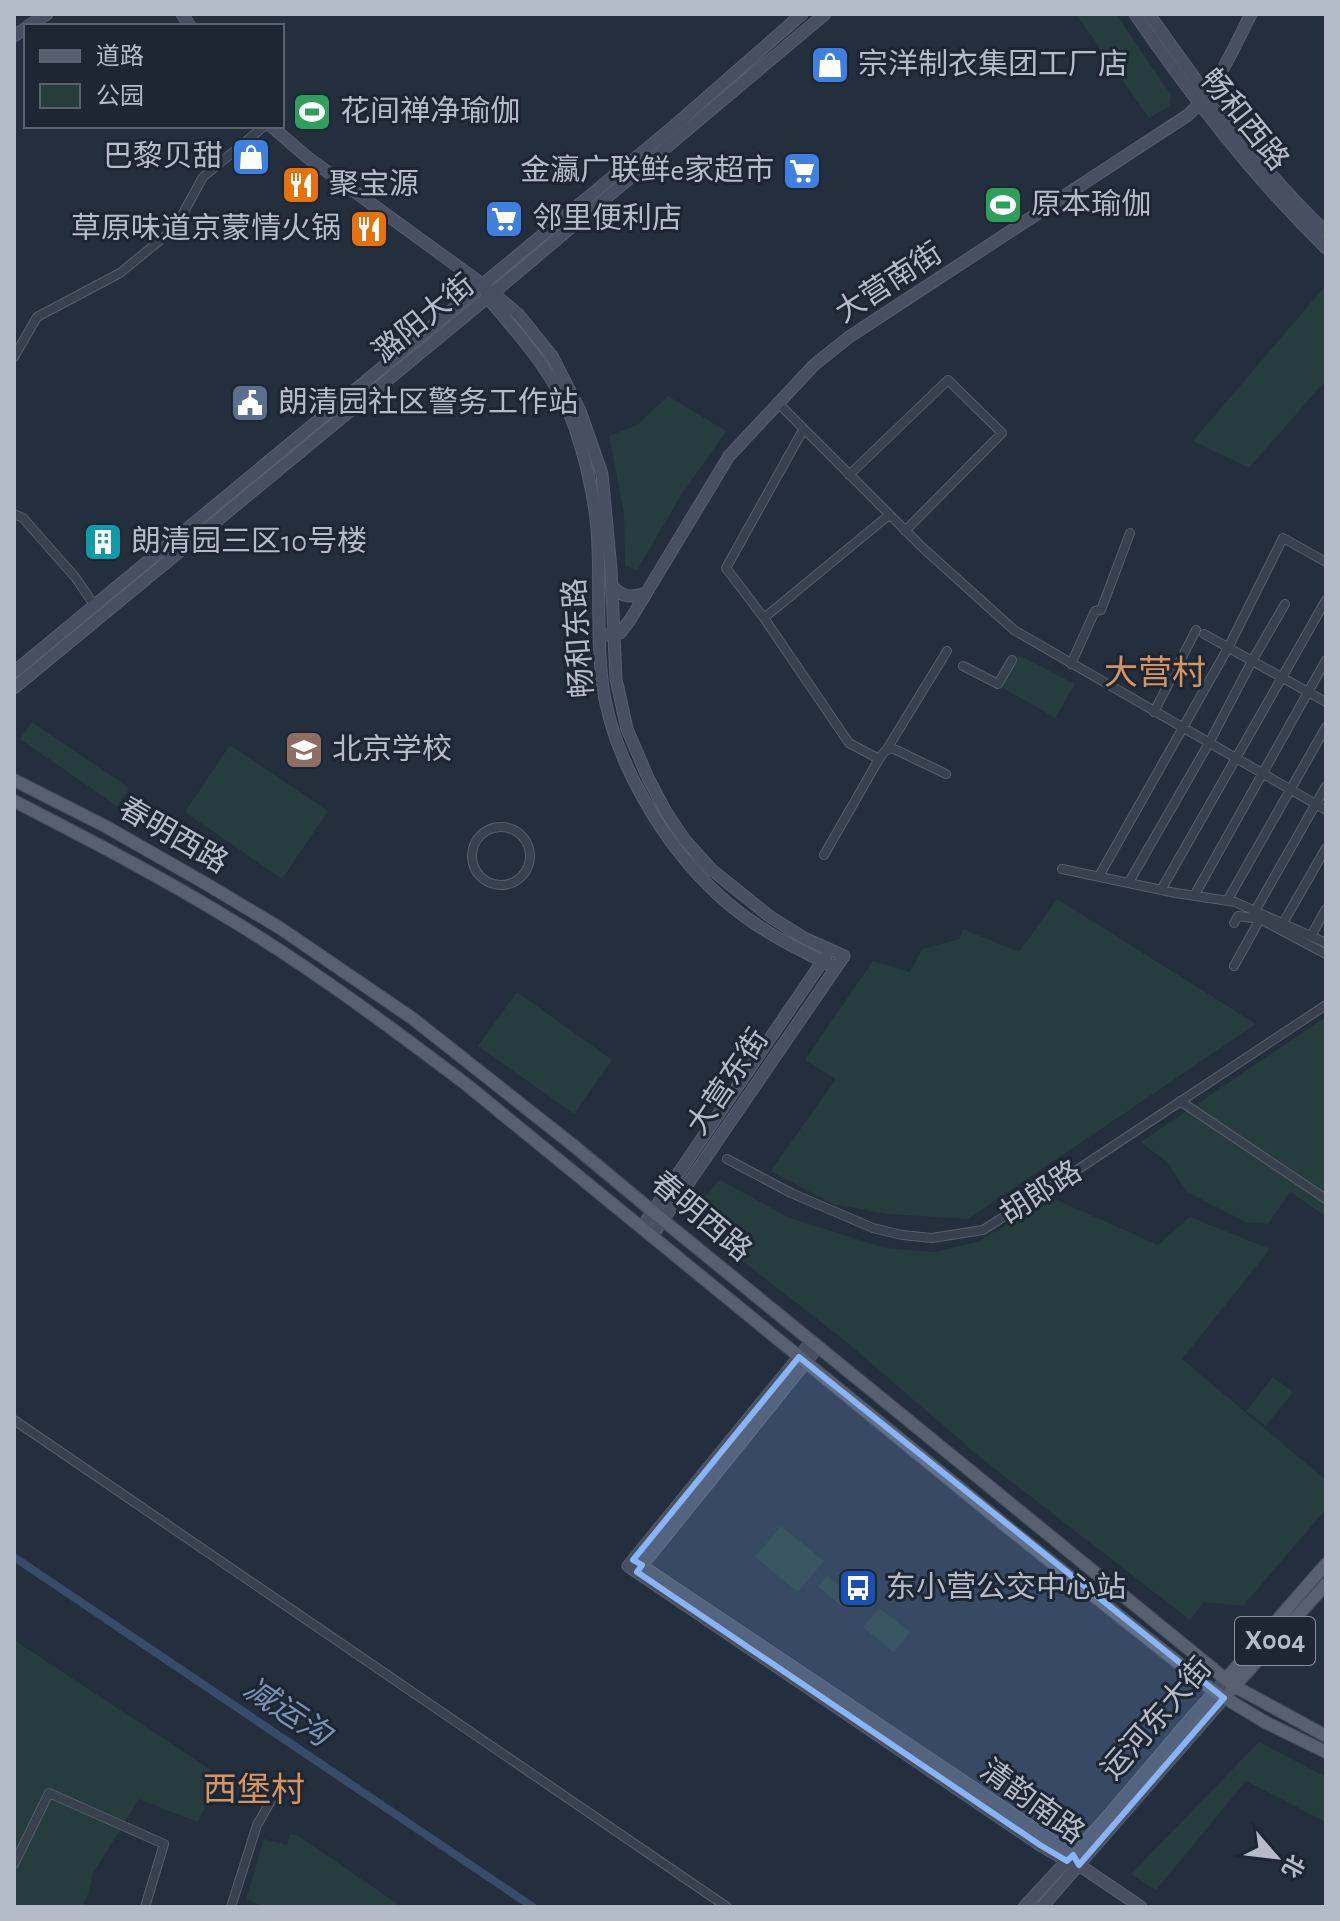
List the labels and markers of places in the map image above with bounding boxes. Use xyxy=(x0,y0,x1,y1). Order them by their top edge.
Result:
shop icon: 宗洋制衣集团工厂店 xyxy=(809,44,851,86)
place label: 宗洋制衣集团工厂店 xyxy=(858,48,1128,80)
sports icon: 花间禅净瑜伽 xyxy=(291,91,333,133)
place label: 花间禅净瑜伽 xyxy=(340,95,520,127)
shop icon: 巴黎贝甜 xyxy=(230,136,272,178)
place label: 巴黎贝甜 xyxy=(103,140,223,172)
supermarket icon: 金瀛广联鲜e家超市 xyxy=(781,150,823,192)
place label: 金瀛广联鲜e家超市 xyxy=(520,154,774,186)
restaurant icon: 聚宝源 xyxy=(280,164,322,206)
place label: 聚宝源 xyxy=(329,168,419,200)
sports icon: 原本瑜伽 xyxy=(982,184,1024,226)
place label: 原本瑜伽 xyxy=(1031,188,1151,220)
supermarket icon: 邻里便利店 xyxy=(483,198,525,240)
place label: 邻里便利店 xyxy=(532,202,682,234)
restaurant icon: 草原味道京蒙情火锅 xyxy=(348,208,390,250)
place label: 草原味道京蒙情火锅 xyxy=(71,212,341,244)
public building icon: 朗清园社区警务工作站 xyxy=(229,382,271,424)
place label: 朗清园社区警务工作站 xyxy=(278,386,578,418)
building icon: 朗清园三区10号楼 xyxy=(82,521,124,563)
place label: 朗清园三区10号楼 xyxy=(131,525,367,557)
school or university icon: 北京学校 xyxy=(283,729,325,771)
place label: 北京学校 xyxy=(332,733,452,765)
bus stop icon: 东小营公交中心站 xyxy=(837,1567,879,1609)
place label: 东小营公交中心站 xyxy=(886,1571,1126,1603)

